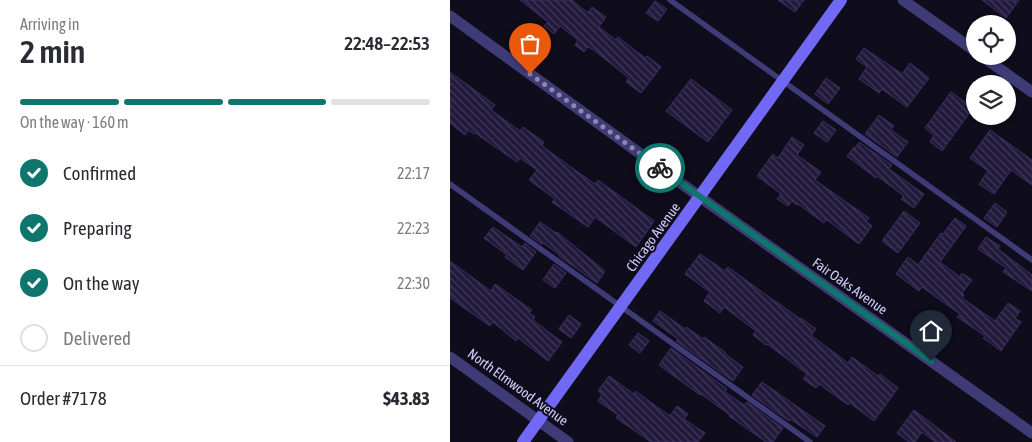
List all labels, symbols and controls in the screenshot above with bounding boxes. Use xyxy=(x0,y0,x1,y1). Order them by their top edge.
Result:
text: Arriving in xyxy=(20,15,80,33)
map controls xyxy=(966,15,1016,125)
button: locate xyxy=(966,15,1016,65)
pin xyxy=(509,23,551,74)
icon: bag xyxy=(516,30,544,58)
text: 22:48–22:53 xyxy=(344,32,430,54)
text: 2 min xyxy=(20,33,85,70)
button: layers xyxy=(966,75,1016,125)
text: On the way · 160 m xyxy=(20,113,129,131)
courier xyxy=(635,143,685,193)
icon: bike xyxy=(646,154,674,182)
icon: check xyxy=(20,159,48,187)
text: Confirmed xyxy=(63,162,136,184)
text: 22:17 xyxy=(397,164,430,182)
street label: Chicago Avenue xyxy=(623,200,683,274)
icon: check xyxy=(20,214,48,242)
text: Preparing xyxy=(63,217,132,239)
text: 22:23 xyxy=(397,219,430,237)
street label: Fair Oaks Avenue xyxy=(810,254,890,318)
icon: check xyxy=(20,269,48,297)
text: On the way xyxy=(63,272,140,294)
text: 22:30 xyxy=(397,274,430,292)
pin xyxy=(910,310,952,361)
icon: home xyxy=(917,317,945,345)
text: Delivered xyxy=(63,327,131,349)
street label: North Elmwood Avenue xyxy=(465,345,571,429)
text: Order #7178 xyxy=(20,387,107,409)
text: $43.83 xyxy=(383,387,430,409)

